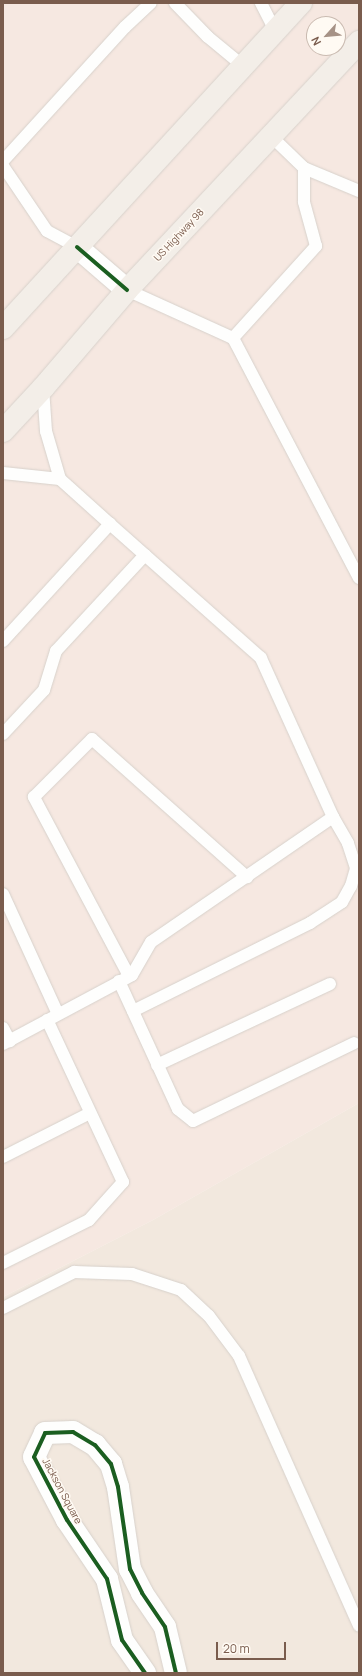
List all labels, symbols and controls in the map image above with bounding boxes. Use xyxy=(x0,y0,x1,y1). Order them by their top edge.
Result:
north arrow xyxy=(306,16,346,56)
text: N xyxy=(307,34,324,48)
street label: US Highway 98 xyxy=(151,206,207,264)
street label: Jackson Square xyxy=(40,1456,84,1526)
scale bar xyxy=(218,1634,288,1660)
text: 20 m xyxy=(223,1640,250,1657)

